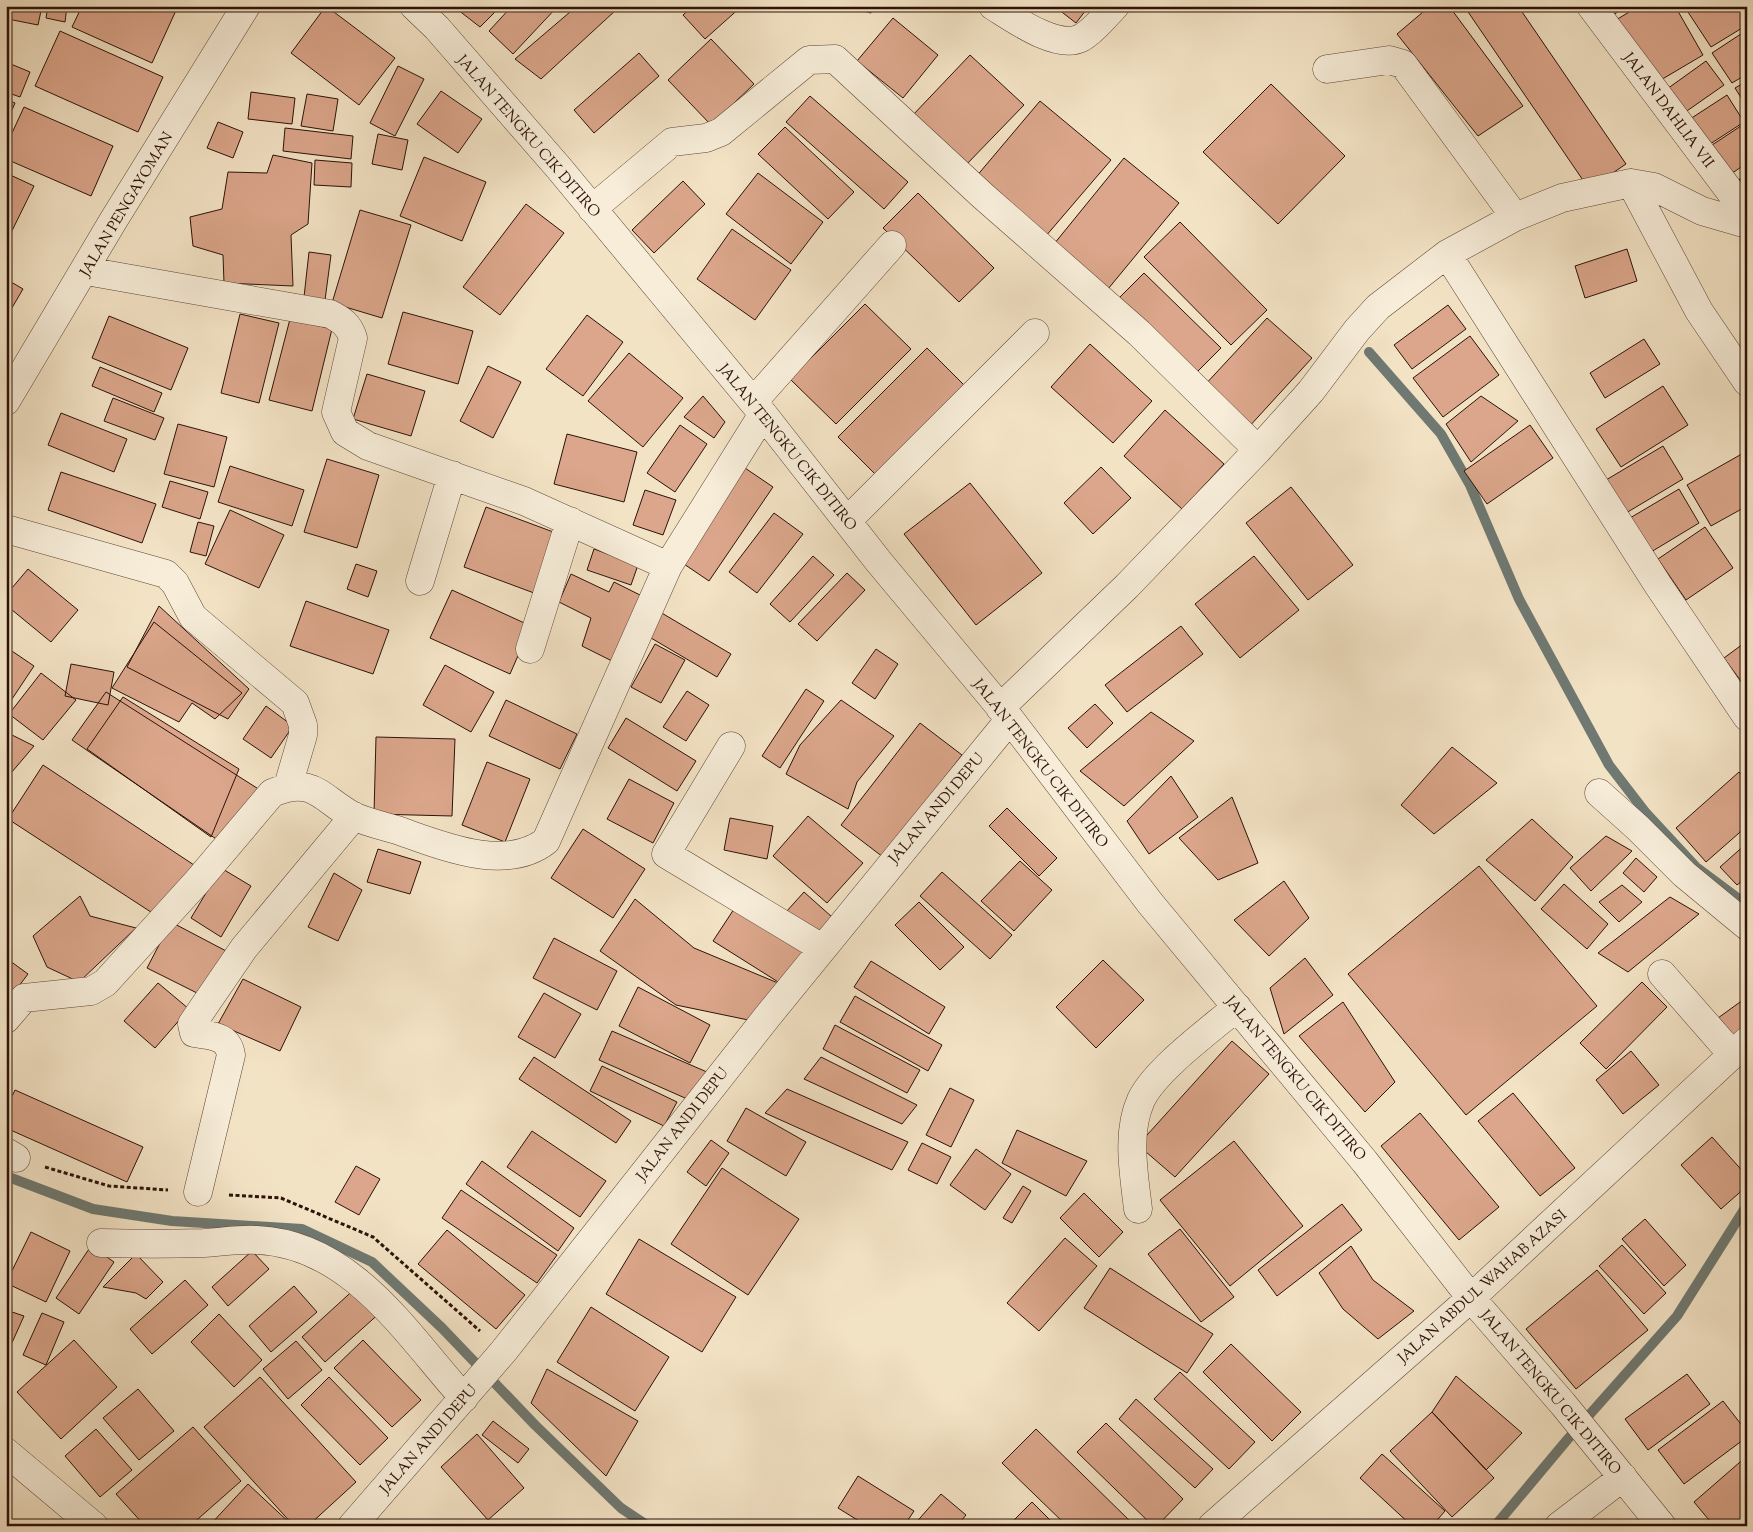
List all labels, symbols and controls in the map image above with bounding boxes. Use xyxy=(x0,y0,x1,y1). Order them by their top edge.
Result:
street label: JALAN DAHLIA VII xyxy=(1617,48,1718,173)
street label: JALAN TENGKU CIK DITIRO xyxy=(451,50,605,223)
street label: JALAN PENGAYOMAN xyxy=(75,128,179,282)
street label: JALAN TENGKU CIK DITIRO xyxy=(712,359,861,536)
street label: JALAN TENGKU CIK DITIRO xyxy=(967,674,1113,853)
street label: JALAN ANDI DEPU xyxy=(884,749,990,870)
street label: JALAN TENGKU CIK DITIRO xyxy=(1219,991,1370,1166)
street label: JALAN ANDI DEPU xyxy=(632,1064,734,1187)
street label: JALAN ABDUL WAHAB AZASI xyxy=(1393,1205,1572,1369)
street label: JALAN TENGKU CIK DITIRO xyxy=(1474,1305,1625,1480)
street label: JALAN ANDI DEPU xyxy=(375,1381,483,1500)

